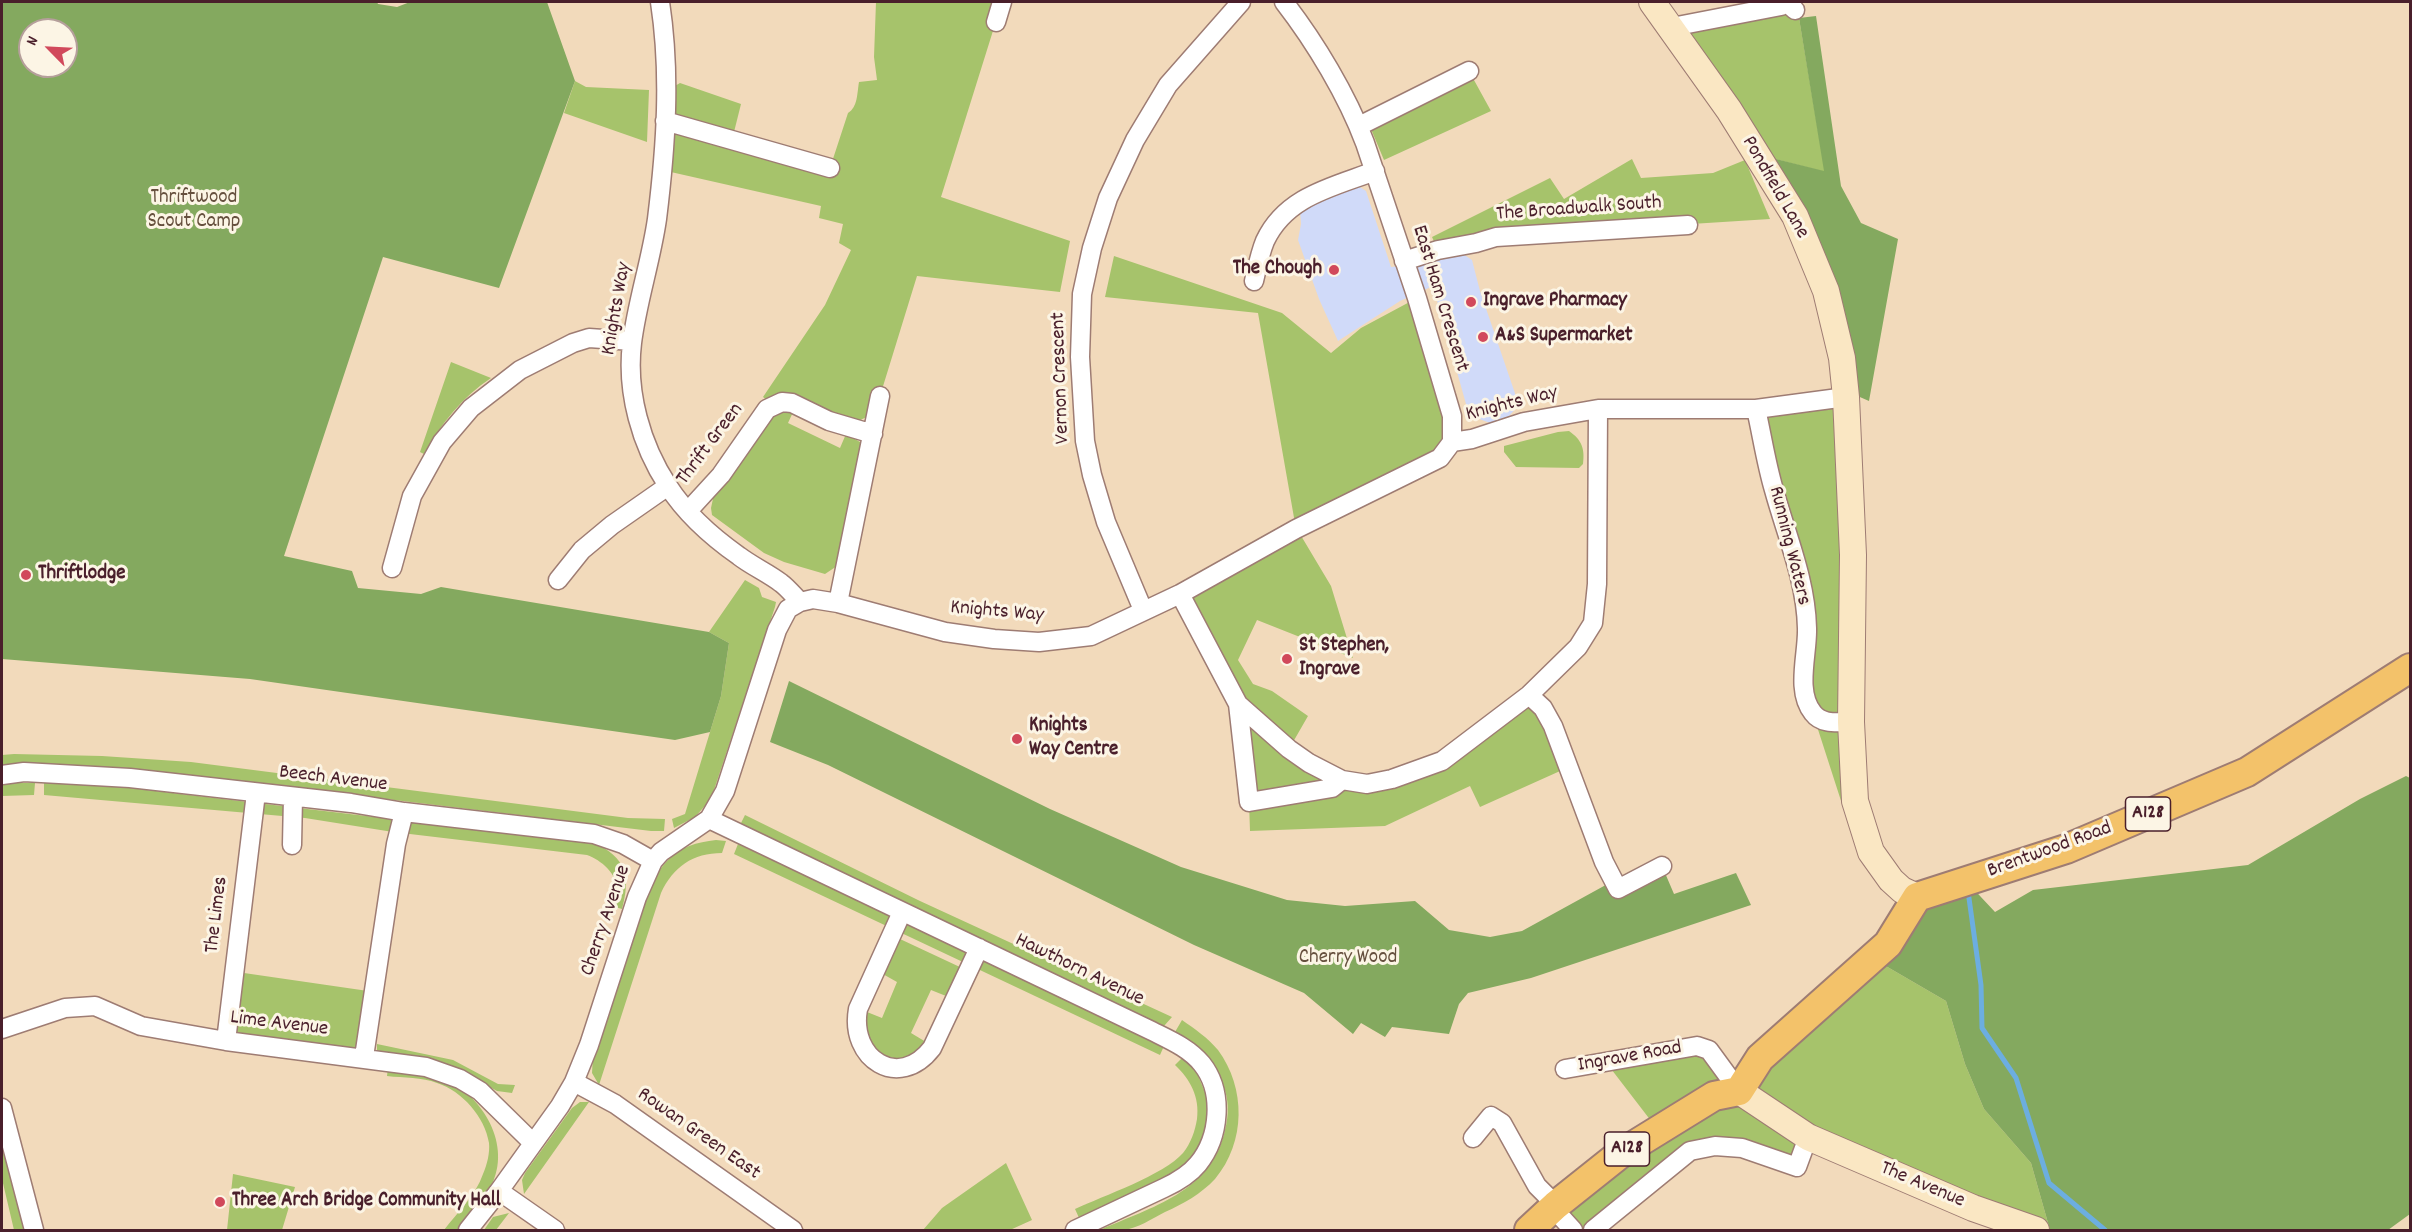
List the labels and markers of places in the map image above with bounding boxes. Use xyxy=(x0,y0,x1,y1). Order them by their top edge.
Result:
place label: The Chough xyxy=(1233,257,1322,283)
marker: The Chough xyxy=(1327,263,1341,277)
place label: Ingrave Pharmacy xyxy=(1483,289,1627,315)
marker: Ingrave Pharmacy xyxy=(1464,295,1478,309)
place label: A&S Supermarket xyxy=(1495,324,1632,350)
marker: A&S Supermarket xyxy=(1476,330,1490,344)
place label: Thriftlodge xyxy=(38,562,125,588)
marker: Thriftlodge xyxy=(19,568,33,582)
place label: St Stephen, Ingrave xyxy=(1299,634,1389,684)
marker: St Stephen, Ingrave xyxy=(1280,652,1294,666)
place label: Knights Way Centre xyxy=(1029,714,1118,764)
marker: Knights Way Centre xyxy=(1010,732,1024,746)
place label: Three Arch Bridge Community Hall xyxy=(232,1189,501,1215)
marker: Three Arch Bridge Community Hall xyxy=(213,1195,227,1209)

